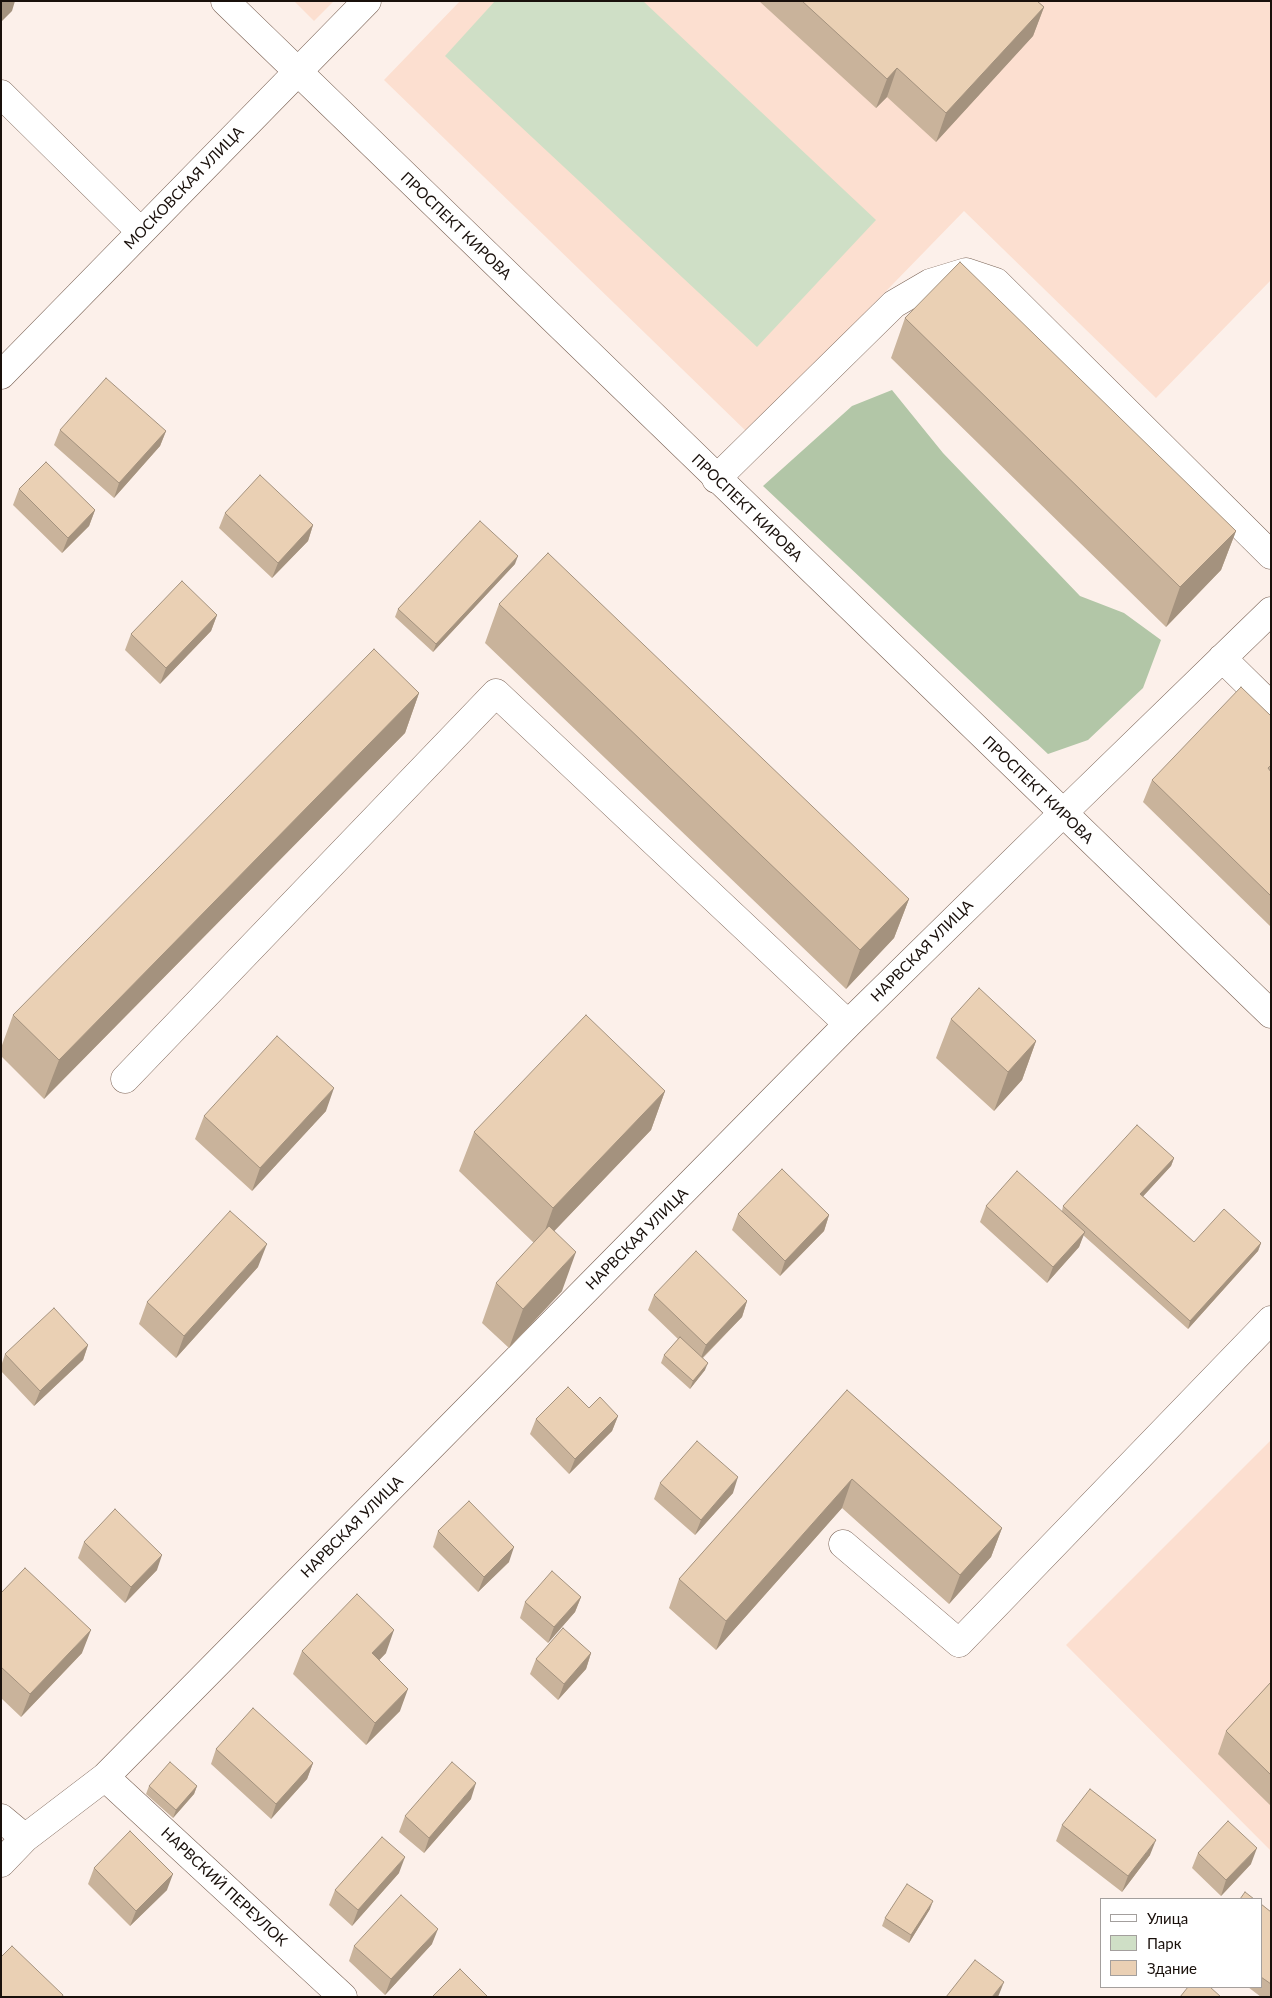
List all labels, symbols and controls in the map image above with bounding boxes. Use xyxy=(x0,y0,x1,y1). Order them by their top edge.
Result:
street label: МОСКОВСКАЯ УЛИЦА xyxy=(121,123,247,253)
street label: ПРОСПЕКТ КИРОВА xyxy=(397,169,515,283)
street label: ПРОСПЕКТ КИРОВА xyxy=(688,451,806,565)
street label: ПРОСПЕКТ КИРОВА xyxy=(979,733,1097,847)
street label: НАРВСКАЯ УЛИЦА xyxy=(867,896,977,1006)
street label: НАРВСКАЯ УЛИЦА xyxy=(582,1184,692,1294)
street label: НАРВСКАЯ УЛИЦА xyxy=(297,1472,407,1582)
street label: НАРВСКИЙ ПЕРЕУЛОК xyxy=(157,1824,291,1950)
legend xyxy=(1100,1898,1262,1988)
text: Улица xyxy=(1147,1909,1188,1927)
text: Парк xyxy=(1147,1934,1181,1952)
text: Здание xyxy=(1147,1959,1197,1977)

